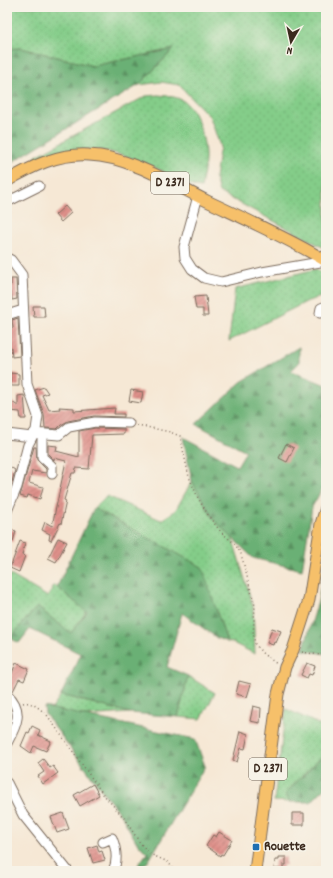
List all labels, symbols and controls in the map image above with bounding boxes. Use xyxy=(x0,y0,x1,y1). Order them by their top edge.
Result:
north arrow xyxy=(271,22,311,62)
text: N xyxy=(285,41,294,58)
road number: D 2371 xyxy=(151,172,189,194)
road number: D 2371 xyxy=(249,758,287,780)
place label: Rouette xyxy=(264,837,306,857)
marker: Rouette xyxy=(251,842,261,852)

